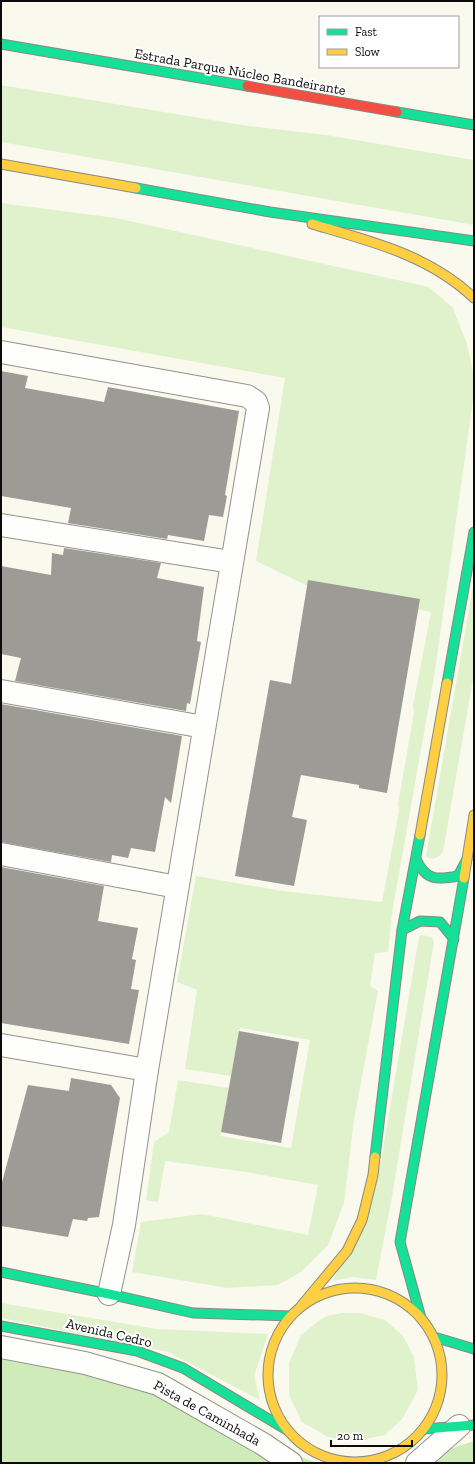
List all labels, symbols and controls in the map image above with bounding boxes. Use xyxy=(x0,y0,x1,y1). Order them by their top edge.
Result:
legend xyxy=(319,16,459,68)
text: Fast xyxy=(355,25,378,39)
street label: Estrada Parque Núcleo Bandeirante xyxy=(133,45,347,99)
text: Slow xyxy=(355,45,381,59)
street label: Avenida Cedro xyxy=(64,1315,154,1351)
street label: Pista de Caminhada xyxy=(151,1377,264,1450)
scale bar xyxy=(331,1422,412,1448)
text: 20 m xyxy=(337,1429,364,1443)

